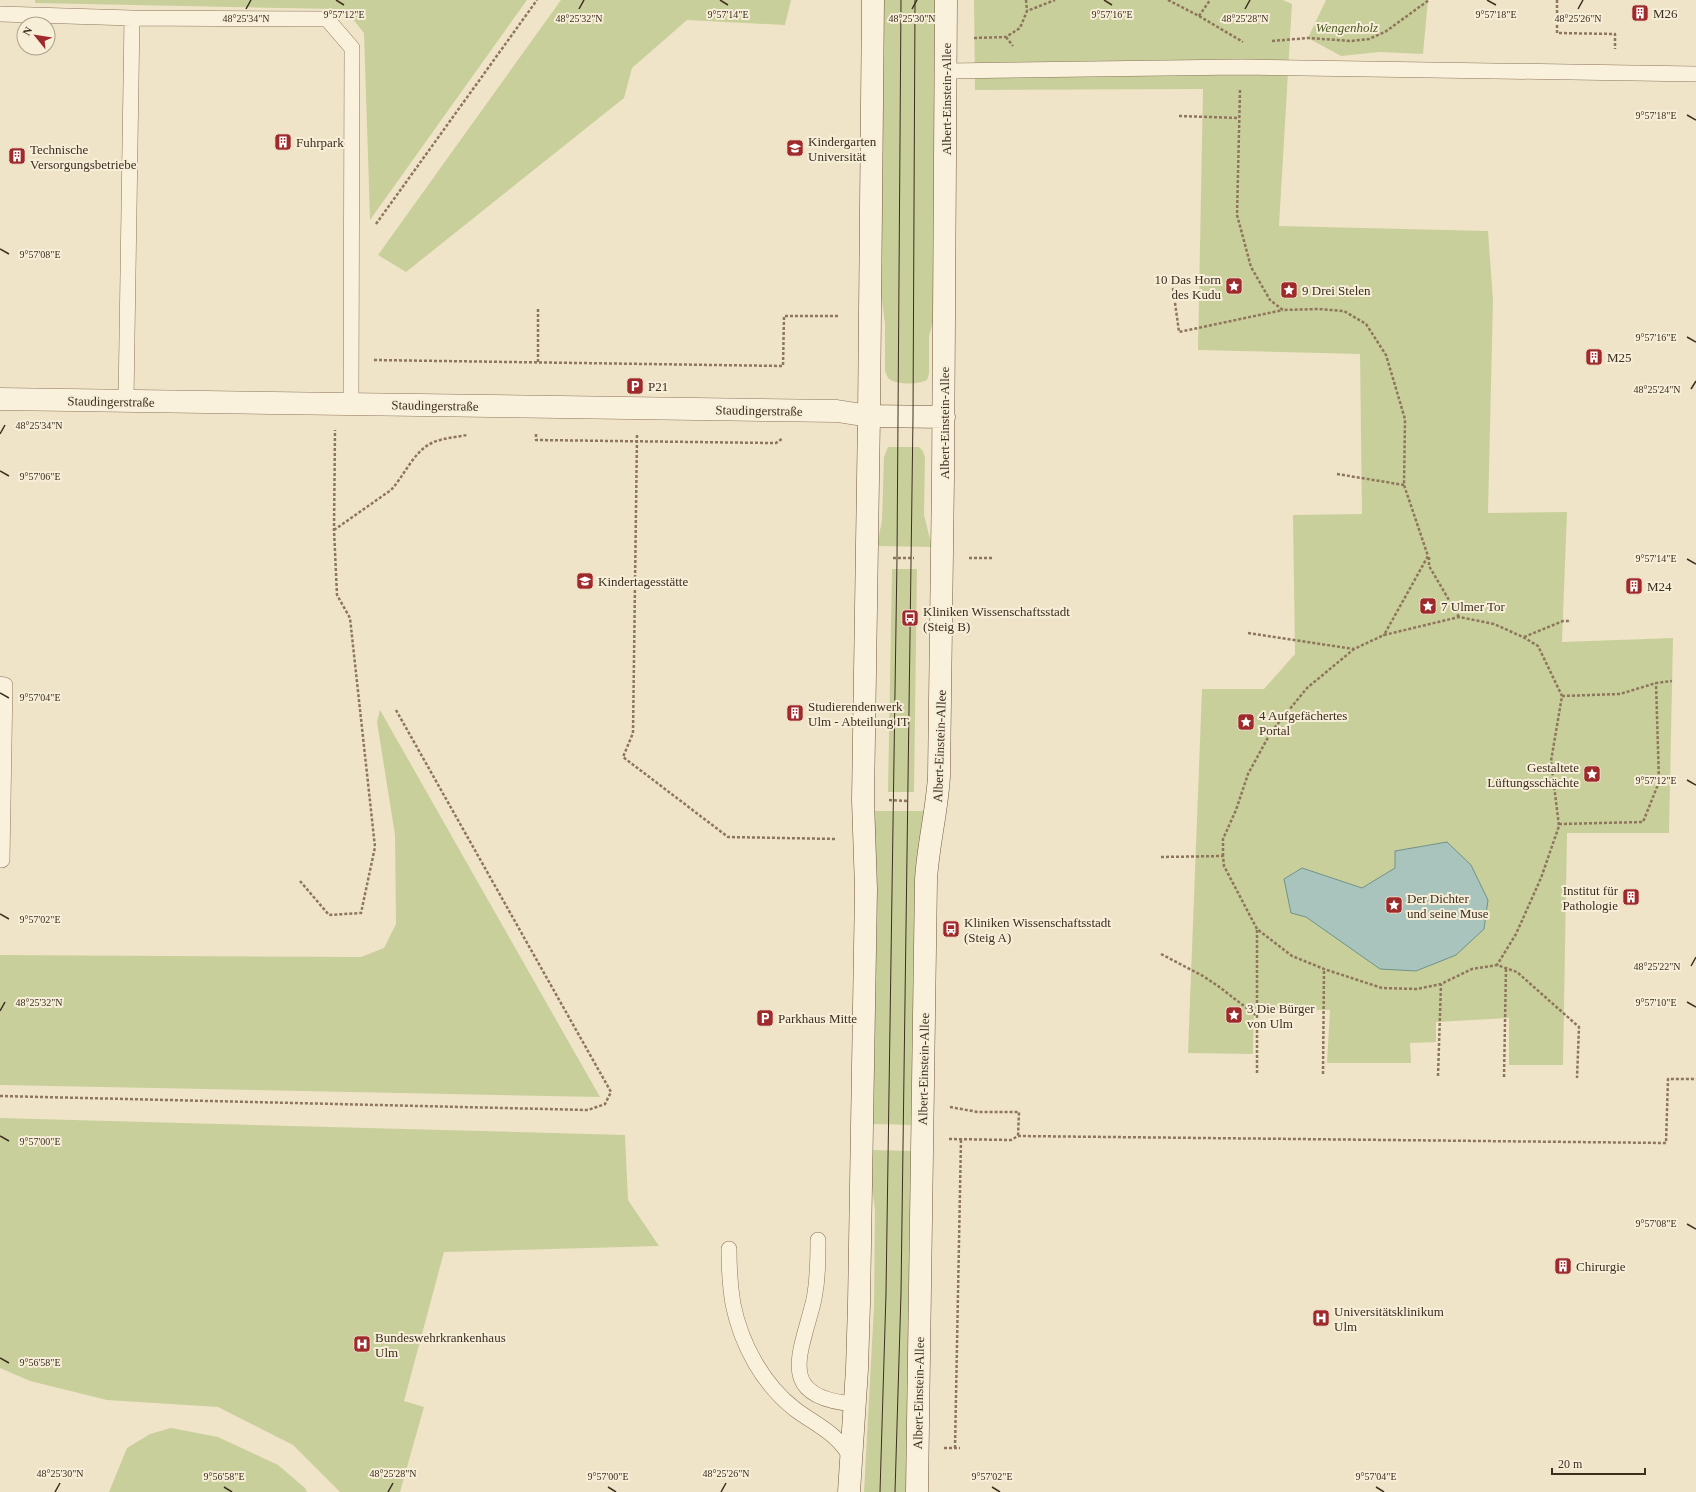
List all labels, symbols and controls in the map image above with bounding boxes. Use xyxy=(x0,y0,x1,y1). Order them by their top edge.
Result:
building icon: M26 xyxy=(1630,3,1650,23)
place label: M26 xyxy=(1653,6,1678,21)
text: 9°57'12"E xyxy=(324,9,365,20)
text: 9°57'14"E xyxy=(708,9,749,20)
text: 9°57'16"E xyxy=(1092,9,1133,20)
text: 9°57'18"E xyxy=(1476,9,1517,20)
text: 48°25'34"N xyxy=(222,13,270,24)
text: 48°25'32"N xyxy=(555,13,603,24)
text: 48°25'30"N xyxy=(888,13,936,24)
text: 48°25'28"N xyxy=(1221,13,1269,24)
text: 48°25'26"N xyxy=(1554,13,1602,24)
north arrow xyxy=(16,16,56,56)
park label: Wengenholz xyxy=(1316,20,1378,35)
text: N xyxy=(20,25,35,37)
street label: Albert-Einstein-Allee xyxy=(939,42,954,155)
text: 9°57'18"E xyxy=(1636,110,1677,121)
building icon: Fuhrpark xyxy=(273,132,293,152)
place label: Kindergarten Universität xyxy=(808,134,877,164)
place label: Fuhrpark xyxy=(296,135,344,150)
school or university icon: Kindergarten Universität xyxy=(785,138,805,158)
place label: Technische Versorgungsbetriebe xyxy=(30,142,137,172)
building icon: Technische Versorgungsbetriebe xyxy=(7,146,27,166)
text: 9°57'08"E xyxy=(20,249,61,260)
place label: 10 Das Horn des Kudu xyxy=(1155,272,1221,302)
place icon: 10 Das Horn des Kudu xyxy=(1224,276,1244,296)
place icon: 9 Drei Stelen xyxy=(1279,280,1299,300)
place label: 9 Drei Stelen xyxy=(1302,283,1371,298)
text: 9°57'16"E xyxy=(1636,332,1677,343)
building icon: M25 xyxy=(1584,347,1604,367)
place label: M25 xyxy=(1607,350,1632,365)
street label: Albert-Einstein-Allee xyxy=(937,366,952,479)
parking icon: P21 xyxy=(625,376,645,396)
place label: P21 xyxy=(648,379,668,394)
text: 48°25'24"N xyxy=(1633,384,1681,395)
street label: Staudingerstraße xyxy=(67,393,155,410)
street label: Staudingerstraße xyxy=(391,397,479,414)
street label: Staudingerstraße xyxy=(715,402,803,419)
text: 48°25'34"N xyxy=(15,420,63,431)
text: 9°57'06"E xyxy=(20,471,61,482)
text: 9°57'14"E xyxy=(1636,553,1677,564)
school or university icon: Kindertagesstätte xyxy=(575,571,595,591)
place label: Kindertagesstätte xyxy=(598,574,688,589)
building icon: M24 xyxy=(1624,576,1644,596)
place label: M24 xyxy=(1647,579,1672,594)
place icon: 7 Ulmer Tor xyxy=(1418,596,1438,616)
place label: 7 Ulmer Tor xyxy=(1441,599,1506,614)
place label: Kliniken Wissenschaftsstadt (Steig B) xyxy=(923,604,1070,634)
bus stop icon: Kliniken Wissenschaftsstadt (Steig B) xyxy=(900,608,920,628)
street label: Albert-Einstein-Allee xyxy=(930,689,949,803)
text: 9°57'04"E xyxy=(20,692,61,703)
place label: Studierendenwerk Ulm - Abteilung IT xyxy=(808,699,909,729)
building icon: Studierendenwerk Ulm - Abteilung IT xyxy=(785,703,805,723)
place label: 4 Aufgefächertes Portal xyxy=(1259,708,1347,738)
place icon: 4 Aufgefächertes Portal xyxy=(1236,712,1256,732)
place label: Gestaltete Lüftungsschächte xyxy=(1487,760,1579,790)
place icon: Gestaltete Lüftungsschächte xyxy=(1582,764,1602,784)
text: 9°57'12"E xyxy=(1636,775,1677,786)
place label: Institut für Pathologie xyxy=(1562,883,1619,913)
building icon: Institut für Pathologie xyxy=(1621,887,1641,907)
place label: Der Dichter und seine Muse xyxy=(1407,891,1489,921)
place icon: Der Dichter und seine Muse xyxy=(1384,895,1404,915)
text: 9°57'02"E xyxy=(20,914,61,925)
place label: Kliniken Wissenschaftsstadt (Steig A) xyxy=(964,915,1111,945)
bus stop icon: Kliniken Wissenschaftsstadt (Steig A) xyxy=(941,919,961,939)
text: 48°25'22"N xyxy=(1633,961,1681,972)
text: 48°25'32"N xyxy=(15,997,63,1008)
text: 9°57'10"E xyxy=(1636,997,1677,1008)
place label: 3 Die Bürger von Ulm xyxy=(1247,1001,1315,1031)
place icon: 3 Die Bürger von Ulm xyxy=(1224,1005,1244,1025)
parking icon: Parkhaus Mitte xyxy=(755,1008,775,1028)
place label: Parkhaus Mitte xyxy=(778,1011,857,1026)
street label: Albert-Einstein-Allee xyxy=(915,1012,932,1125)
text: 9°57'00"E xyxy=(20,1136,61,1147)
text: 9°57'08"E xyxy=(1636,1218,1677,1229)
building icon: Chirurgie xyxy=(1553,1256,1573,1276)
place label: Chirurgie xyxy=(1576,1259,1626,1274)
place label: Universitätsklinikum Ulm xyxy=(1334,1304,1444,1334)
hospital icon: Universitätsklinikum Ulm xyxy=(1311,1308,1331,1328)
place label: Bundeswehrkrankenhaus Ulm xyxy=(375,1330,506,1360)
hospital icon: Bundeswehrkrankenhaus Ulm xyxy=(352,1334,372,1354)
street label: Albert-Einstein-Allee xyxy=(910,1336,927,1449)
text: 9°56'58"E xyxy=(20,1357,61,1368)
scale bar xyxy=(1552,1450,1645,1476)
text: 20 m xyxy=(1558,1457,1583,1471)
text: 48°25'30"N xyxy=(36,1468,84,1479)
text: 48°25'28"N xyxy=(369,1468,417,1479)
text: 48°25'26"N xyxy=(702,1468,750,1479)
text: 9°56'58"E xyxy=(204,1471,245,1482)
text: 9°57'00"E xyxy=(588,1471,629,1482)
text: 9°57'02"E xyxy=(972,1471,1013,1482)
text: 9°57'04"E xyxy=(1356,1471,1397,1482)

